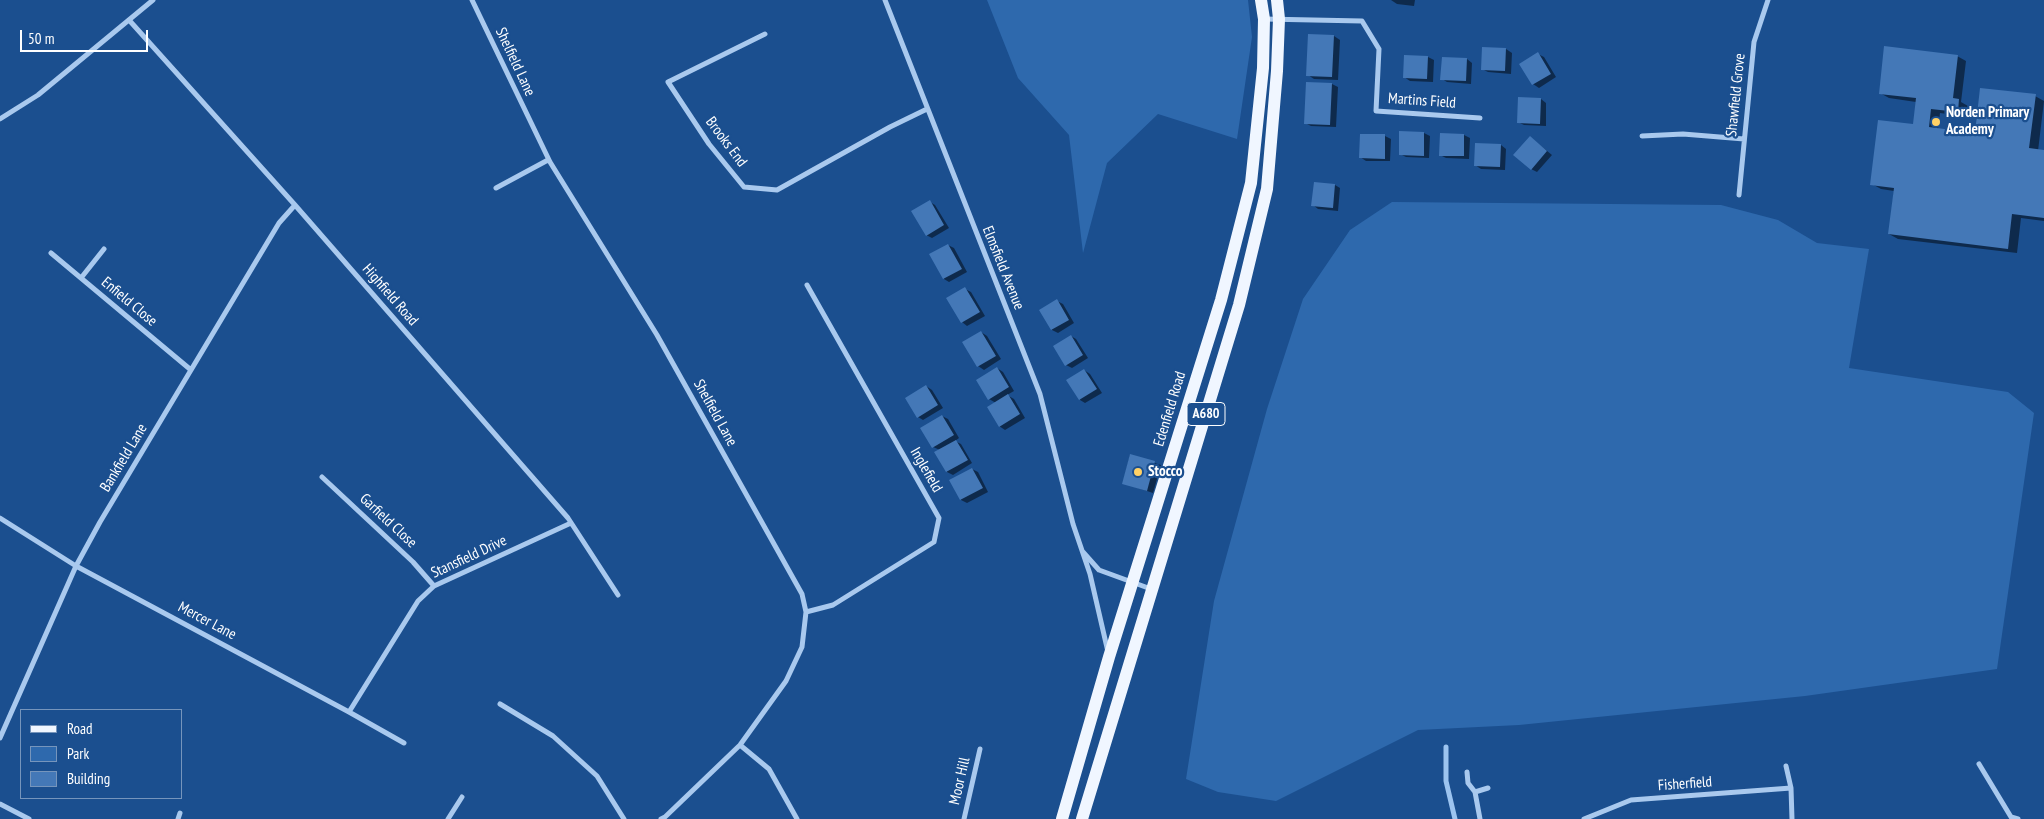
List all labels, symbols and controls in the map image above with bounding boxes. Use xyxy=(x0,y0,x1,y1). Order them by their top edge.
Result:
scale bar xyxy=(22,20,150,52)
street label: Shelfield Lane xyxy=(491,25,539,99)
text: 50 m xyxy=(28,29,54,48)
street label: Shawfield Grove xyxy=(1723,52,1749,138)
street label: Martins Field xyxy=(1388,90,1456,112)
place label: Norden Primary Academy xyxy=(1946,104,2029,139)
street label: Brooks End xyxy=(701,114,751,170)
marker: Norden Primary Academy xyxy=(1930,116,1942,128)
street label: Elmsfield Avenue xyxy=(978,224,1028,312)
street label: Highfield Road xyxy=(358,260,422,330)
street label: Enfield Close xyxy=(98,274,160,330)
street label: Edenfield Road xyxy=(1150,369,1190,449)
street label: Shelfield Lane xyxy=(689,377,741,449)
road number: A680 xyxy=(1187,402,1225,426)
street label: Bankfield Lane xyxy=(97,421,151,495)
street label: Inglefield xyxy=(906,444,946,496)
place label: Stocco xyxy=(1148,463,1182,481)
marker: Stocco xyxy=(1132,466,1144,478)
street label: Garfield Close xyxy=(356,490,420,552)
street label: Stansfield Drive xyxy=(428,532,510,582)
street label: Mercer Lane xyxy=(175,598,239,644)
legend xyxy=(20,709,182,799)
text: Road xyxy=(67,719,93,738)
text: Park xyxy=(67,744,89,763)
street label: Moor Hill xyxy=(946,756,974,806)
text: Building xyxy=(67,769,110,788)
street label: Fisherfield xyxy=(1657,773,1713,795)

